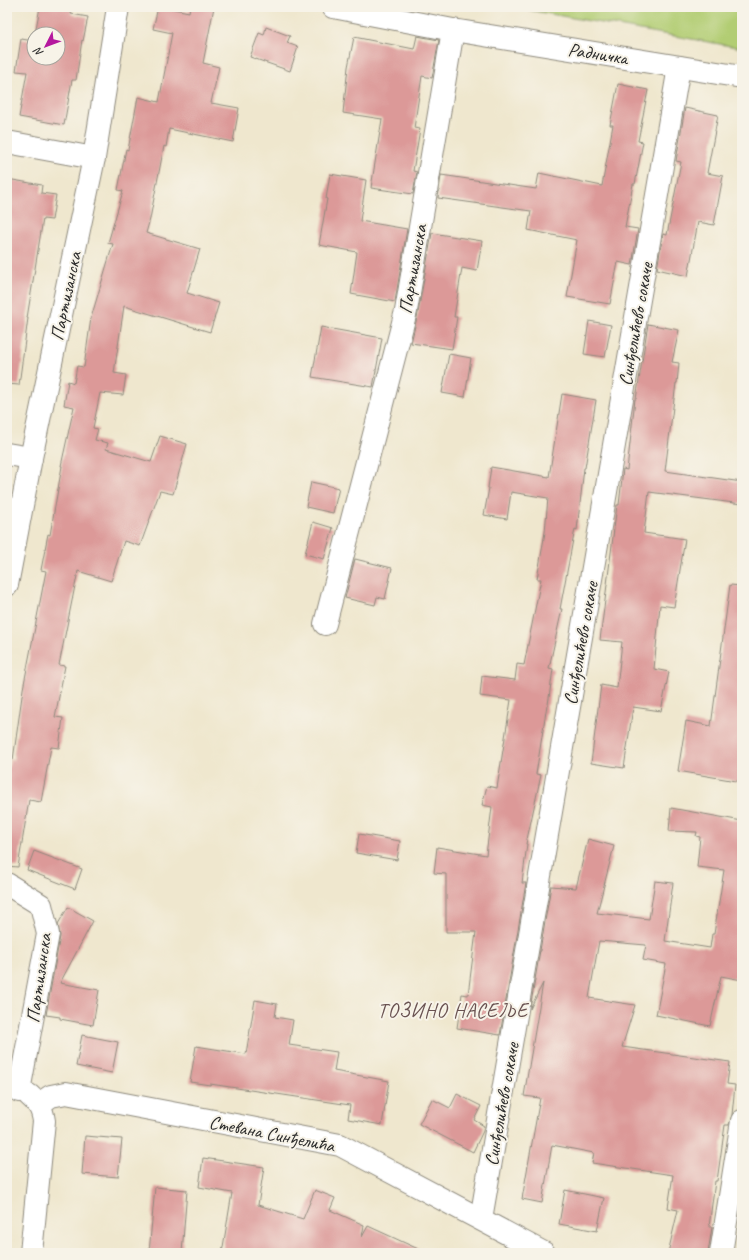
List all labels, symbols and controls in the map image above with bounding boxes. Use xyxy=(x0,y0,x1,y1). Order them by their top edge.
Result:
north arrow xyxy=(26,26,66,66)
street label: Радничка xyxy=(566,37,632,71)
text: N xyxy=(30,44,46,60)
street label: Партизанска xyxy=(393,221,433,316)
street label: Партизанска xyxy=(45,248,87,343)
street label: Синђелићево сокаче xyxy=(613,259,659,388)
street label: Синђелићево сокаче xyxy=(558,578,604,707)
street label: Партизанска xyxy=(21,930,57,1024)
district label: ТОЗИНО НАСЕЉЕ xyxy=(378,998,529,1023)
street label: Синђелићево сокаче xyxy=(479,1039,525,1168)
street label: Стевана Синђелића xyxy=(207,1110,338,1158)

